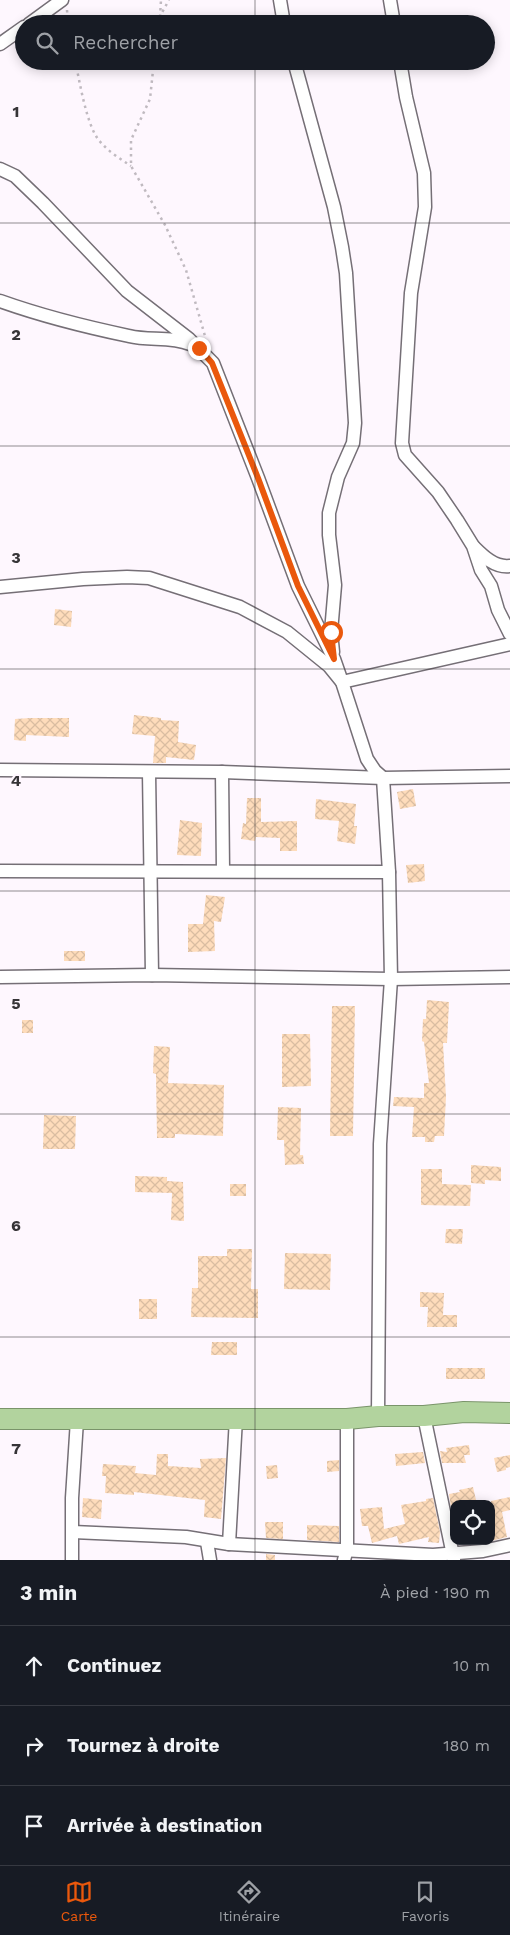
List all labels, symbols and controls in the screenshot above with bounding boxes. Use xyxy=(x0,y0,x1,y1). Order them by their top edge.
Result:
search box xyxy=(15,15,495,70)
icon: search xyxy=(33,29,61,57)
text: Rechercher xyxy=(73,31,178,54)
text: 1 xyxy=(13,102,19,121)
text: 2 xyxy=(11,325,21,344)
route end xyxy=(188,337,211,360)
text: 3 xyxy=(11,548,21,567)
route start xyxy=(320,621,343,644)
text: 4 xyxy=(11,771,21,790)
text: 5 xyxy=(11,994,21,1013)
text: 6 xyxy=(11,1216,21,1235)
text: 7 xyxy=(11,1439,21,1458)
map controls xyxy=(450,1500,495,1545)
button: locate xyxy=(450,1500,495,1545)
text: 3 min xyxy=(20,1580,77,1605)
text: À pied · 190 m xyxy=(380,1583,490,1602)
icon: ahead xyxy=(20,1652,48,1680)
text: Continuez xyxy=(67,1654,161,1677)
text: 10 m xyxy=(453,1656,490,1675)
icon: right xyxy=(20,1732,48,1760)
text: Tournez à droite xyxy=(67,1734,219,1757)
text: 180 m xyxy=(443,1736,490,1755)
icon: arrive xyxy=(20,1812,48,1840)
text: Arrivée à destination xyxy=(67,1814,262,1837)
tab: Carte xyxy=(61,1878,97,1924)
tab: Itinéraire xyxy=(219,1878,280,1924)
tab: Favoris xyxy=(401,1878,449,1924)

